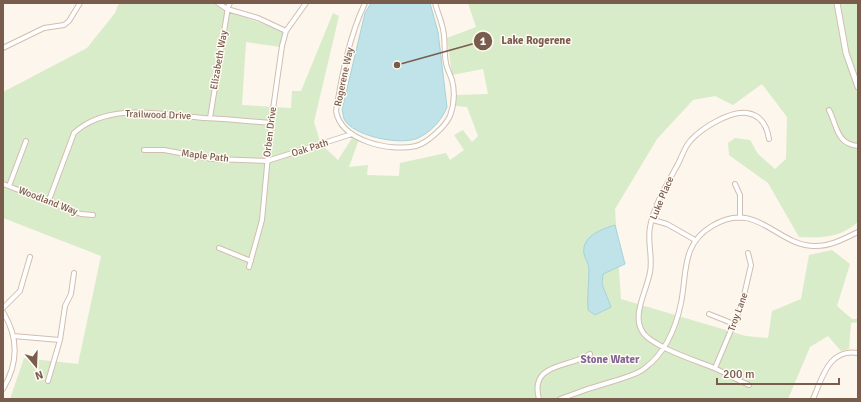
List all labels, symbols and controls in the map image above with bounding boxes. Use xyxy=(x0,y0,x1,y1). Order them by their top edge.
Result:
street label: Elizabeth Way xyxy=(208,29,230,91)
callout: Lake Rogerene xyxy=(473,29,579,52)
text: 1 xyxy=(480,34,487,49)
text: Lake Rogerene xyxy=(501,34,571,47)
street label: Rogerene Way xyxy=(332,46,356,108)
street label: Orben Drive xyxy=(261,106,279,158)
street label: Trailwood Drive xyxy=(125,108,191,122)
street label: Oak Path xyxy=(290,136,330,160)
street label: Maple Path xyxy=(181,147,229,165)
street label: Luke Place xyxy=(648,175,676,221)
street label: Woodland Way xyxy=(17,184,80,218)
street label: Troy Lane xyxy=(725,291,751,333)
north arrow xyxy=(16,346,56,386)
district label: Stone Water xyxy=(581,353,640,366)
scale bar xyxy=(717,360,839,386)
text: 200 m xyxy=(723,367,755,382)
text: N xyxy=(33,368,45,382)

